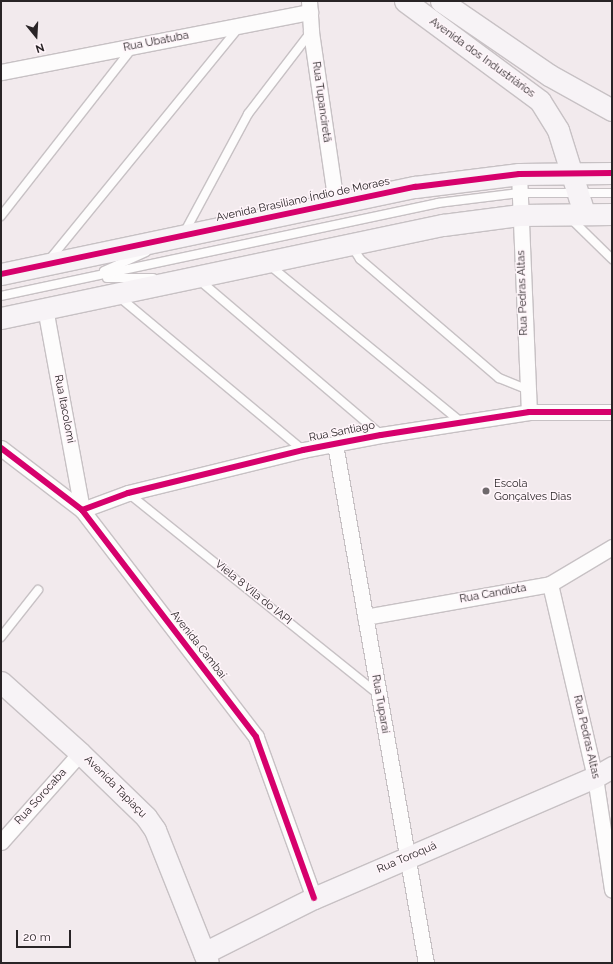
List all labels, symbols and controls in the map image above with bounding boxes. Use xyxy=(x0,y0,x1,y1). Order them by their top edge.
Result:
street label: Avenida dos Industriários xyxy=(427,15,537,101)
north arrow xyxy=(16,16,56,56)
street label: Rua Ubatuba xyxy=(122,29,190,55)
text: N xyxy=(34,40,46,55)
street label: Rua Tupanciretã xyxy=(309,60,333,144)
street label: Avenida Brasiliano Índio de Moraes xyxy=(215,175,391,225)
street label: Rua Pedras Altas xyxy=(515,250,531,336)
street label: Rua Itacolomi xyxy=(51,374,77,444)
street label: Rua Santiago xyxy=(308,419,376,445)
place label: Escola Gonçalves Dias xyxy=(494,478,571,504)
marker: Escola Gonçalves Dias xyxy=(481,486,491,496)
street label: Viela 8 Vila do IAPI xyxy=(212,558,294,628)
street label: Rua Candiota xyxy=(458,582,528,606)
street label: Avenida Cambaí xyxy=(167,608,229,682)
street label: Rua Tuparaí xyxy=(368,673,392,735)
street label: Rua Pedras Altas xyxy=(570,694,602,780)
street label: Avenida Tapiaçu xyxy=(81,753,149,821)
street label: Rua Sorocaba xyxy=(12,766,70,828)
street label: Rua Toroquá xyxy=(375,839,439,877)
scale bar xyxy=(18,922,73,948)
text: 20 m xyxy=(23,930,51,944)

